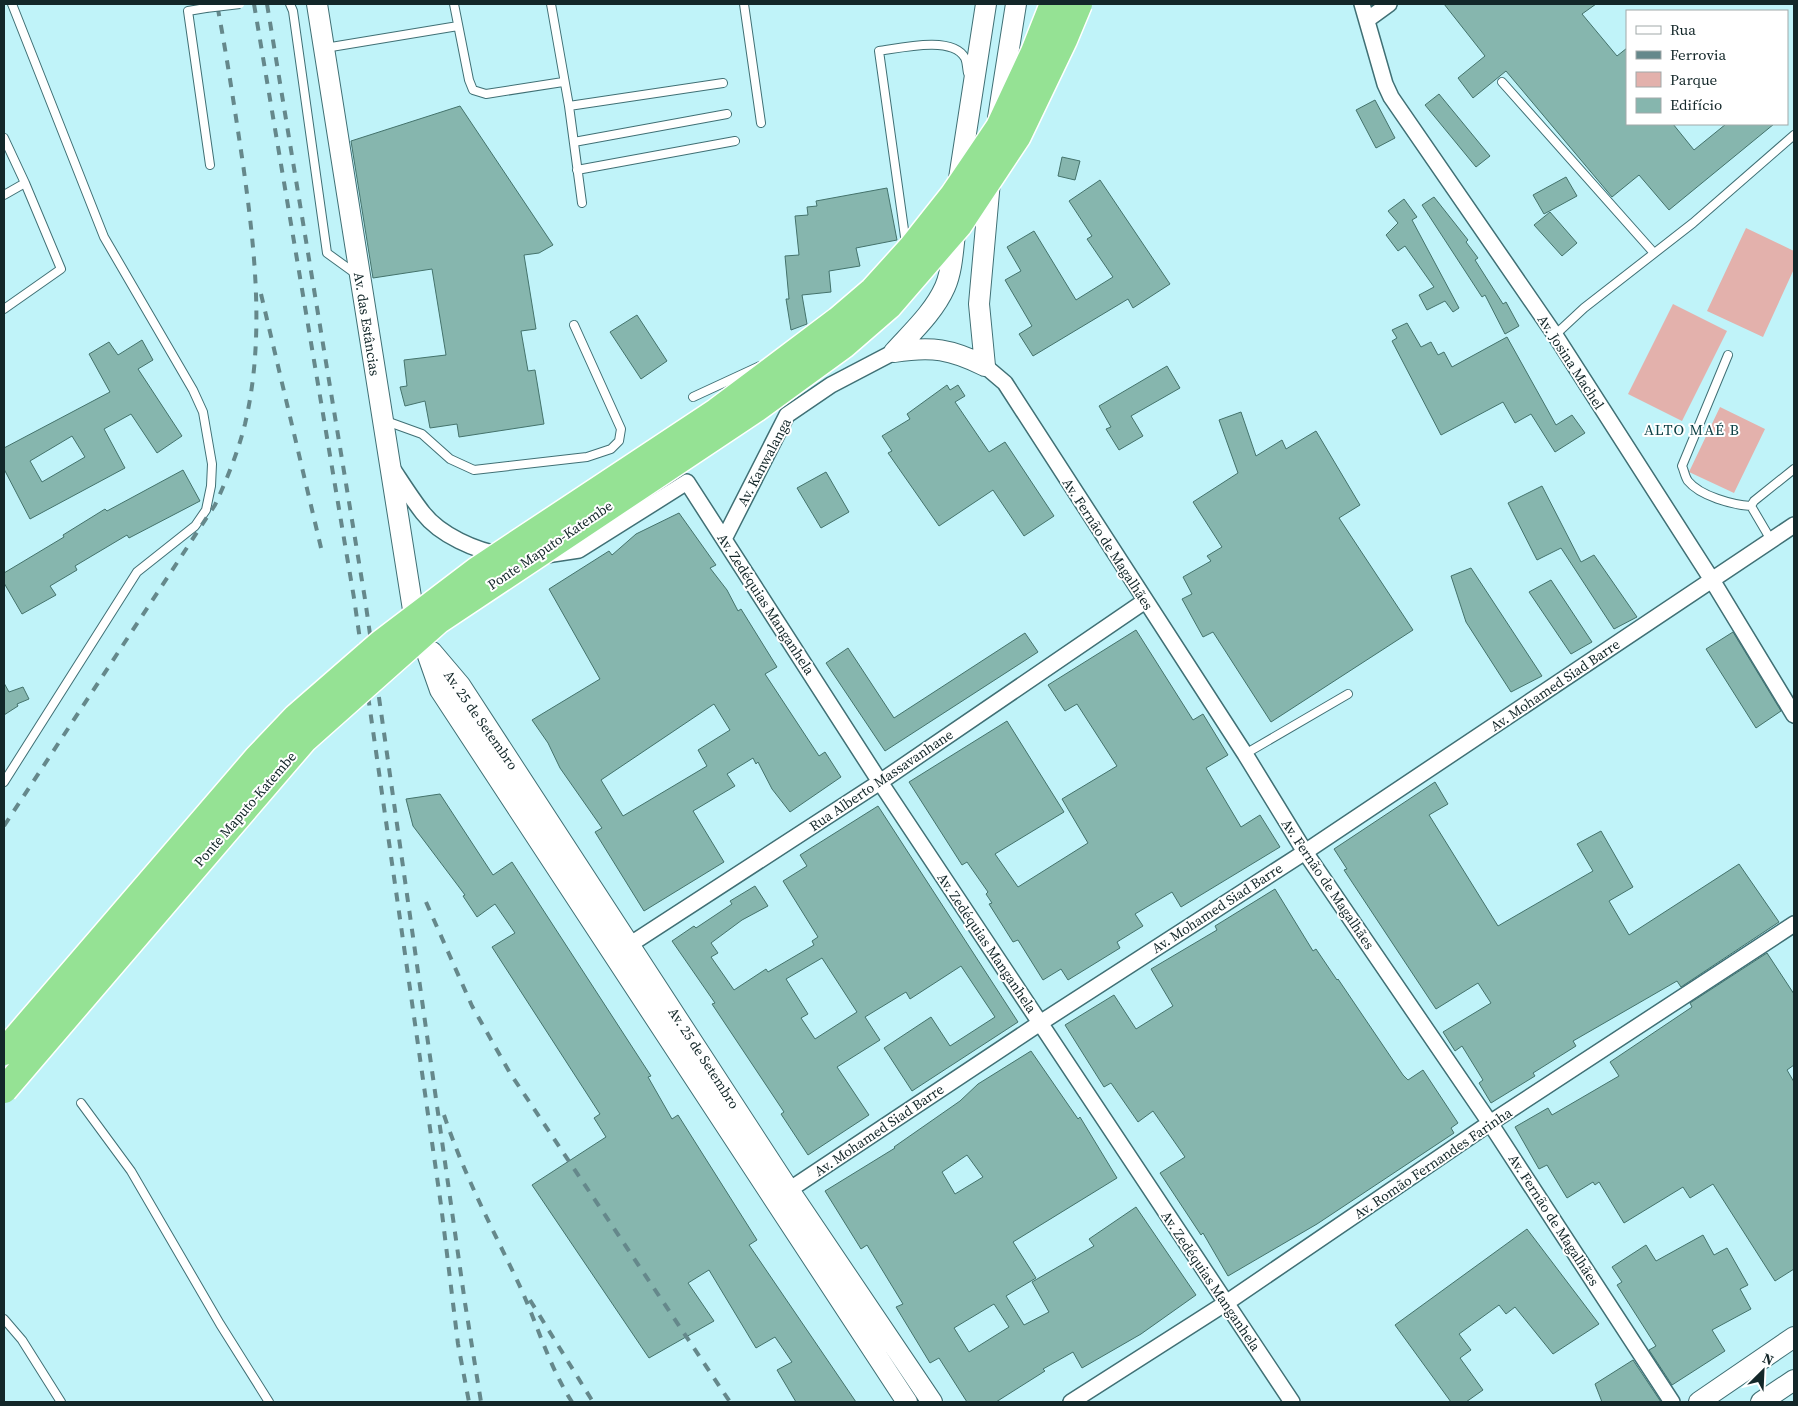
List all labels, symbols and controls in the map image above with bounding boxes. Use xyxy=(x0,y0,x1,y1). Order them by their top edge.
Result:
legend xyxy=(1626,10,1788,125)
text: Rua xyxy=(1670,19,1696,40)
text: Ferrovia xyxy=(1670,44,1727,65)
text: Parque xyxy=(1670,69,1718,90)
text: Edifício xyxy=(1670,94,1722,115)
street label: Av. das Estâncias xyxy=(349,271,385,377)
street label: Av. Josina Machel xyxy=(1533,311,1609,413)
street label: Av. Kanwalanga xyxy=(732,414,796,510)
district label: ALTO MAÉ B xyxy=(1644,419,1740,440)
street label: Av. Fernão de Magalhães xyxy=(1058,474,1158,614)
street label: Ponte Maputo-Katembe xyxy=(483,496,617,594)
street label: Av. Zedéquias Manganhela xyxy=(713,529,820,679)
street label: Av. Mohamed Siad Barre xyxy=(1486,634,1624,736)
street label: Av. 25 de Setembro xyxy=(439,666,523,774)
street label: Rua Alberto Massavanhane xyxy=(805,724,957,836)
street label: Ponte Maputo-Katembe xyxy=(189,747,301,871)
street label: Av. Fernão de Magalhães xyxy=(1277,815,1379,953)
street label: Av. Mohamed Siad Barre xyxy=(1148,858,1286,958)
street label: Av. Zedéquias Manganhela xyxy=(933,869,1042,1018)
street label: Av. 25 de Setembro xyxy=(664,1003,745,1113)
street label: Av. Mohamed Siad Barre xyxy=(810,1079,948,1181)
street label: Av. Romão Fernandes Farinha xyxy=(1350,1102,1517,1224)
street label: Av. Fernão de Magalhães xyxy=(1504,1150,1604,1290)
street label: Av. Zedéquias Manganhela xyxy=(1157,1207,1266,1356)
north arrow xyxy=(1738,1346,1788,1396)
text: N xyxy=(1760,1348,1777,1370)

